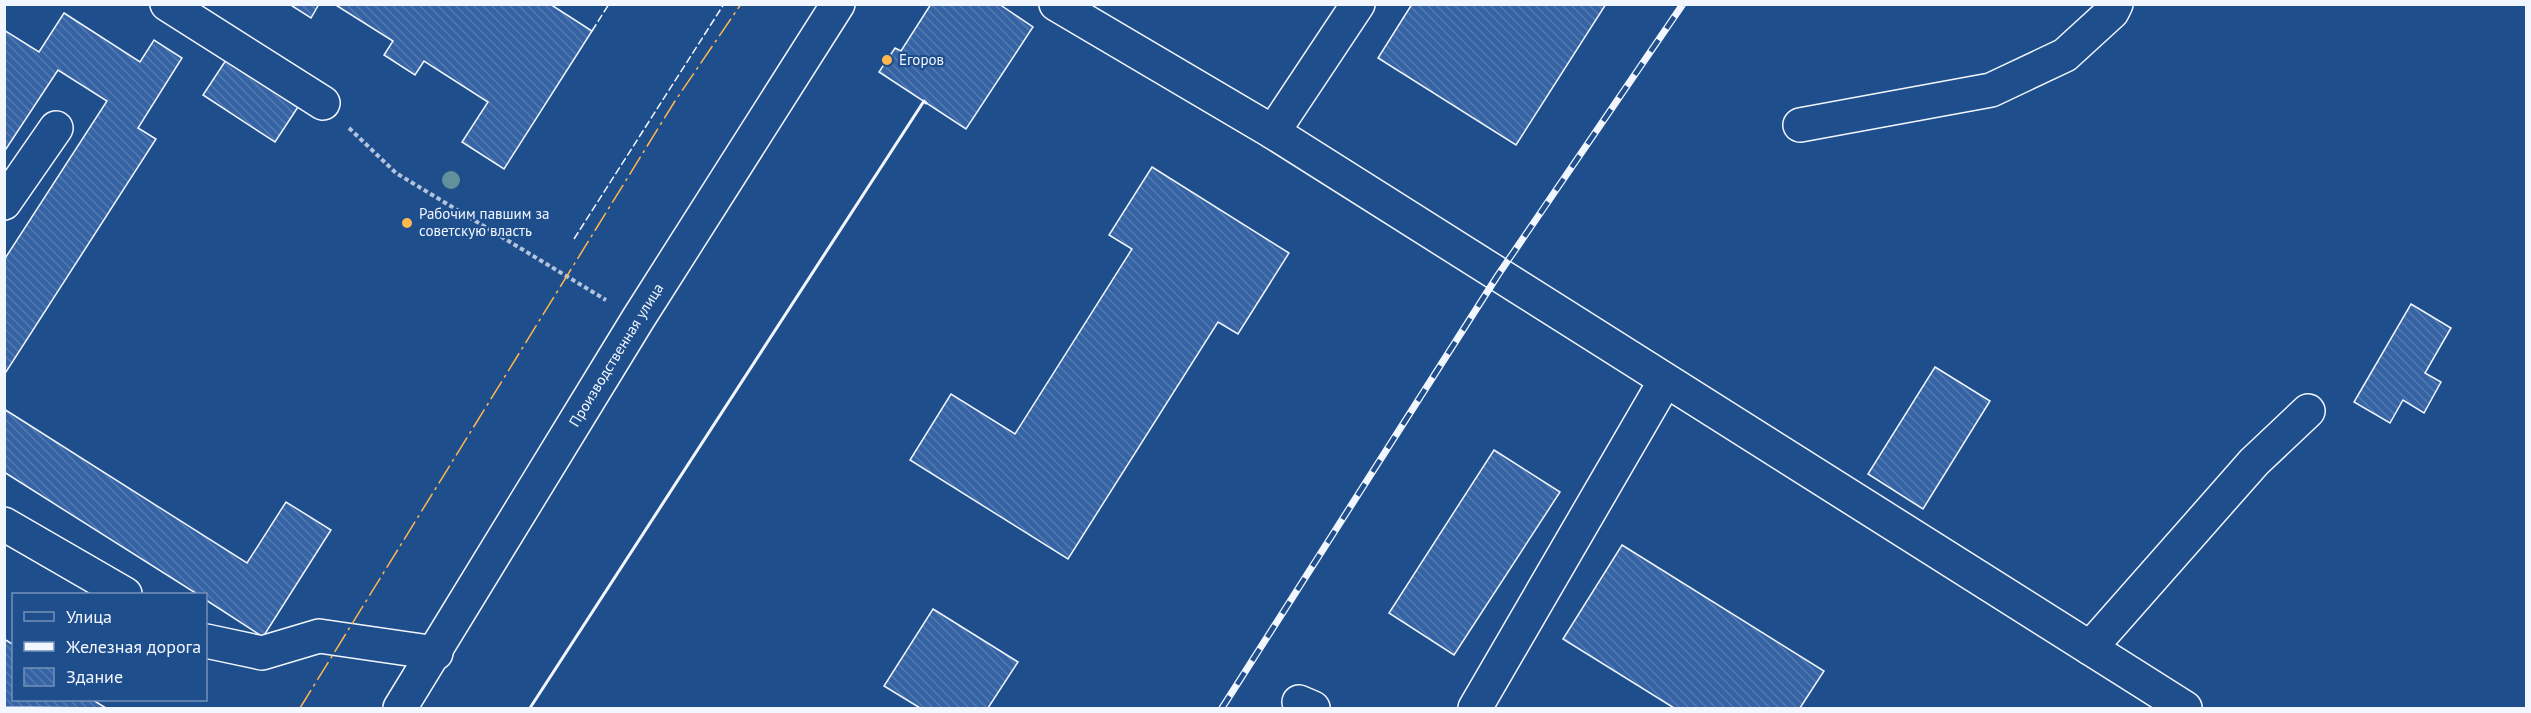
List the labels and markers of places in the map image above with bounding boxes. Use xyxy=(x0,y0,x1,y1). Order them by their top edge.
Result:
place label: Егоров xyxy=(899,50,944,69)
marker: Егоров xyxy=(880,53,894,67)
place label: Рабочим павшим за советскую власть xyxy=(419,204,550,240)
marker: Рабочим павшим за советскую власть xyxy=(400,216,414,230)

